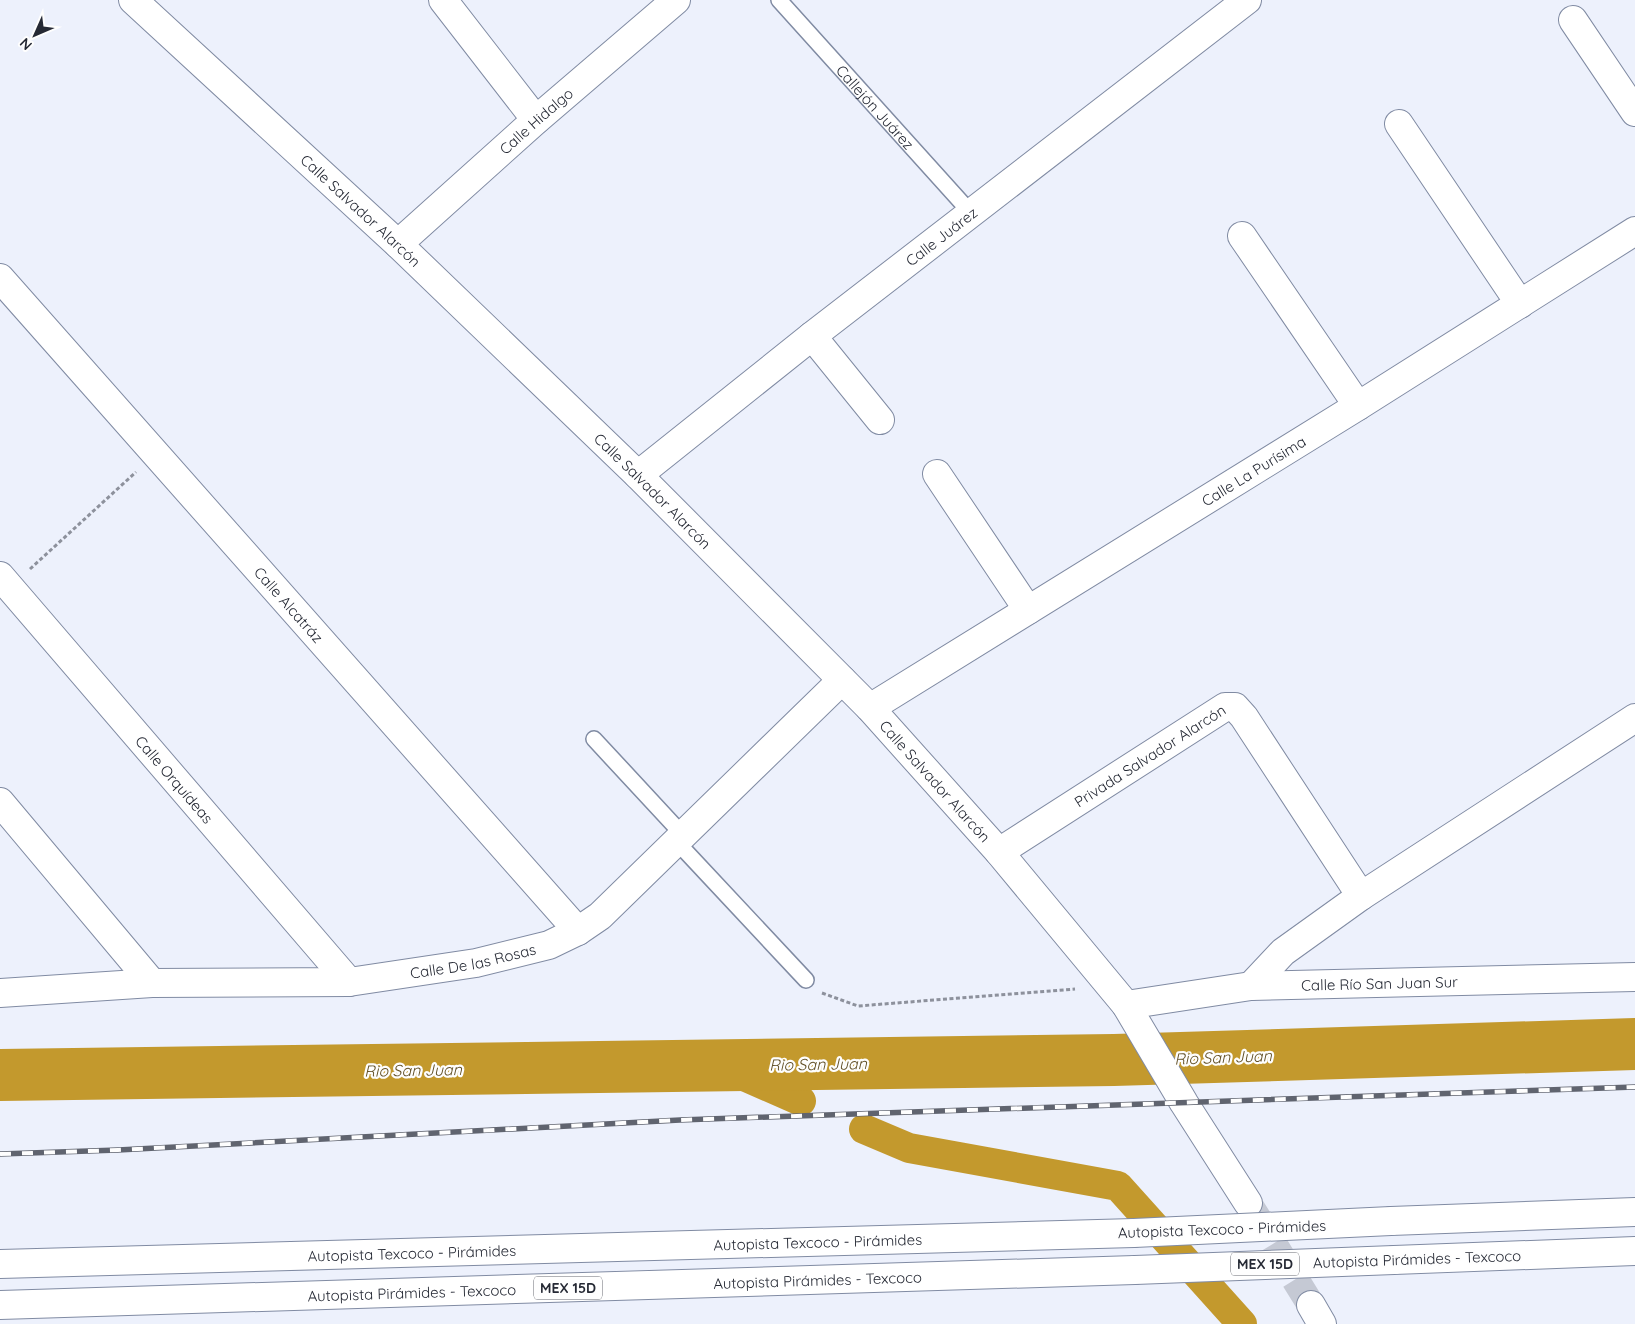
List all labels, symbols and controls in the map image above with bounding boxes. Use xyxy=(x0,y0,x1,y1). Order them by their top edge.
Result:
north arrow xyxy=(10,10,60,60)
text: N xyxy=(16,34,36,54)
street label: Callejón Juárez xyxy=(832,61,918,153)
street label: Calle Hidalgo xyxy=(495,83,577,158)
street label: Calle Salvador Alarcón xyxy=(297,150,425,271)
street label: Calle Juárez xyxy=(902,202,981,270)
street label: Calle Salvador Alarcón xyxy=(590,429,715,553)
street label: Calle La Purísima xyxy=(1198,431,1309,510)
street label: Calle Alcatráz xyxy=(250,563,328,646)
street label: Privada Salvador Alarcón xyxy=(1070,700,1229,811)
street label: Calle Salvador Alarcón xyxy=(876,716,995,846)
street label: Calle Orquídeas xyxy=(132,731,218,827)
street label: Calle De las Rosas xyxy=(409,939,538,982)
street label: Calle Río San Juan Sur xyxy=(1301,972,1458,994)
water label: Rio San Juan xyxy=(1174,1045,1273,1069)
water label: Rio San Juan xyxy=(769,1053,868,1075)
water label: Rio San Juan xyxy=(364,1059,463,1081)
street label: Autopista Texcoco - Pirámides xyxy=(1117,1216,1327,1242)
street label: Autopista Texcoco - Pirámides xyxy=(713,1229,922,1254)
street label: Autopista Texcoco - Pirámides xyxy=(307,1240,516,1265)
street label: Autopista Pirámides - Texcoco xyxy=(1312,1246,1522,1272)
road number: MEX 15D xyxy=(1231,1252,1299,1276)
street label: Autopista Pirámides - Texcoco xyxy=(713,1267,922,1292)
road number: MEX 15D xyxy=(534,1276,602,1300)
street label: Autopista Pirámides - Texcoco xyxy=(307,1280,516,1305)

